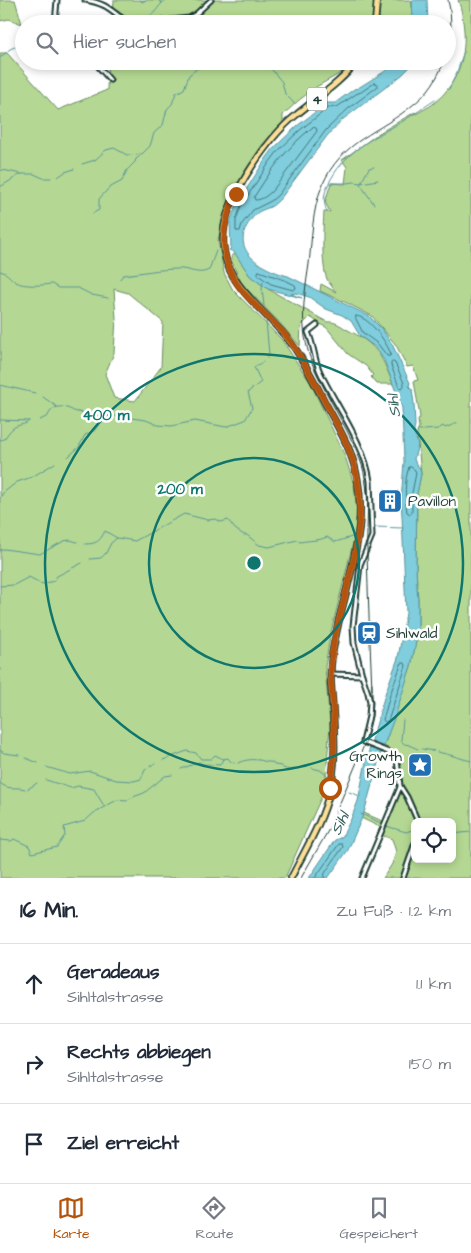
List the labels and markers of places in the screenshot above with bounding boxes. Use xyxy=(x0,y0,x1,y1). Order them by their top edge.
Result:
building icon: Pavillon xyxy=(377,488,403,514)
place label: Pavillon xyxy=(408,491,456,512)
centre of rings xyxy=(245,554,263,572)
station icon: Sihlwald xyxy=(356,620,382,646)
place label: Sihlwald xyxy=(386,623,438,644)
place label: Growth Rings xyxy=(349,746,403,785)
place icon: Growth Rings xyxy=(407,752,433,778)

